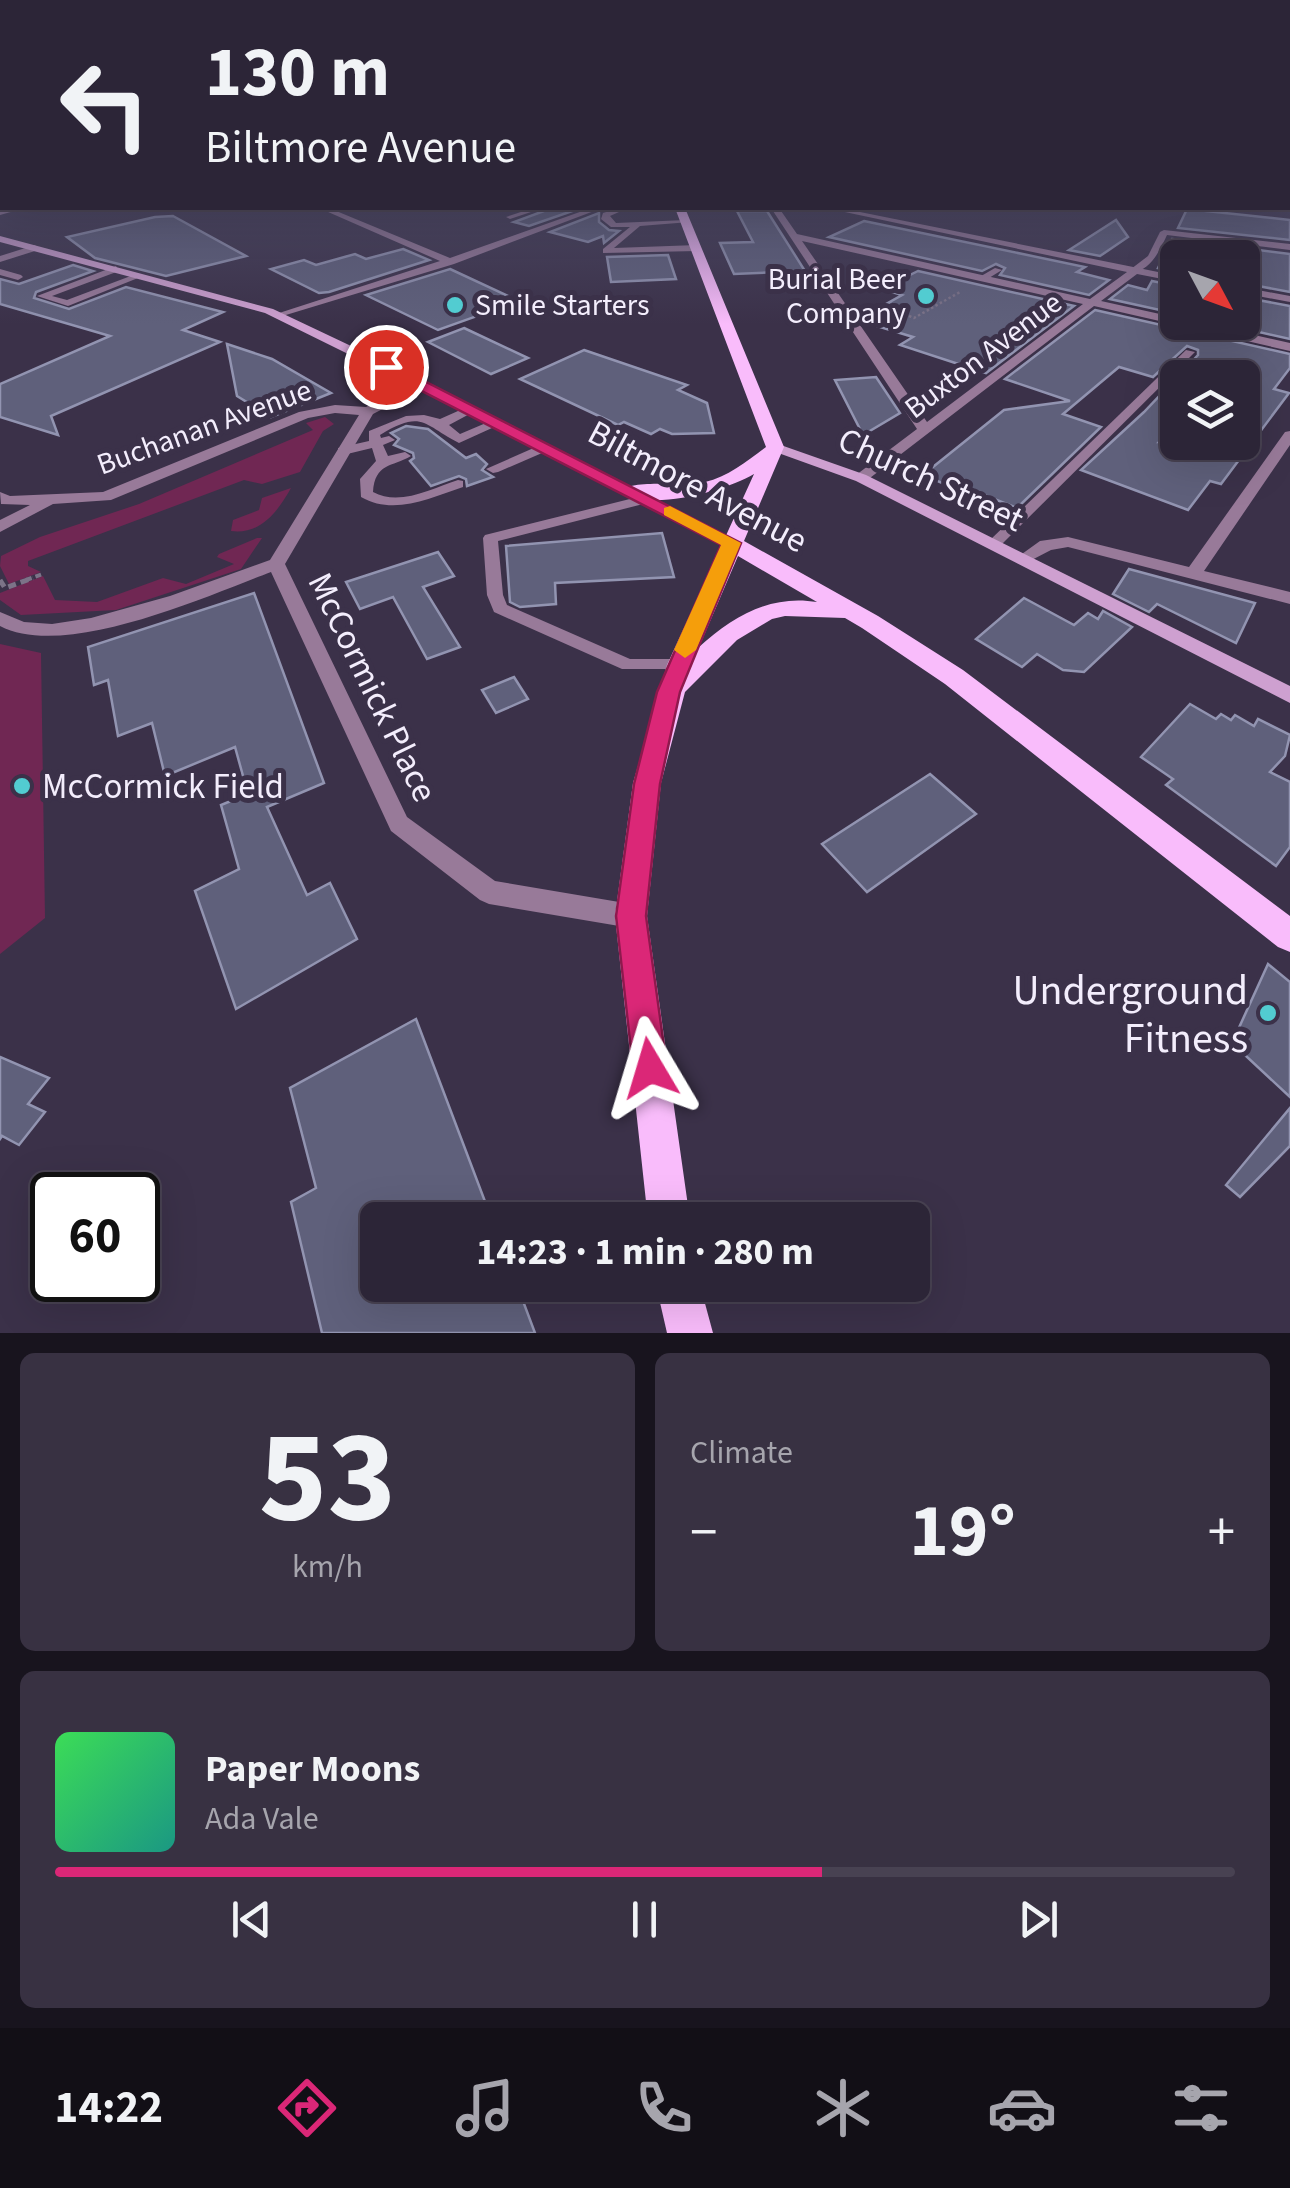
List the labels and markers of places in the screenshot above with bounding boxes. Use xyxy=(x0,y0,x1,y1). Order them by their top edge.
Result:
place label: Burial Beer Company xyxy=(768,258,907,335)
place label: Smile Starters xyxy=(475,284,650,327)
marker: Burial Beer Company xyxy=(915,285,937,307)
marker: Smile Starters xyxy=(444,294,466,316)
pin xyxy=(344,325,429,410)
place label: McCormick Field xyxy=(42,762,284,812)
marker: McCormick Field xyxy=(11,775,33,797)
place label: Underground Fitness xyxy=(1012,961,1248,1069)
marker: Underground Fitness xyxy=(1257,1002,1279,1024)

